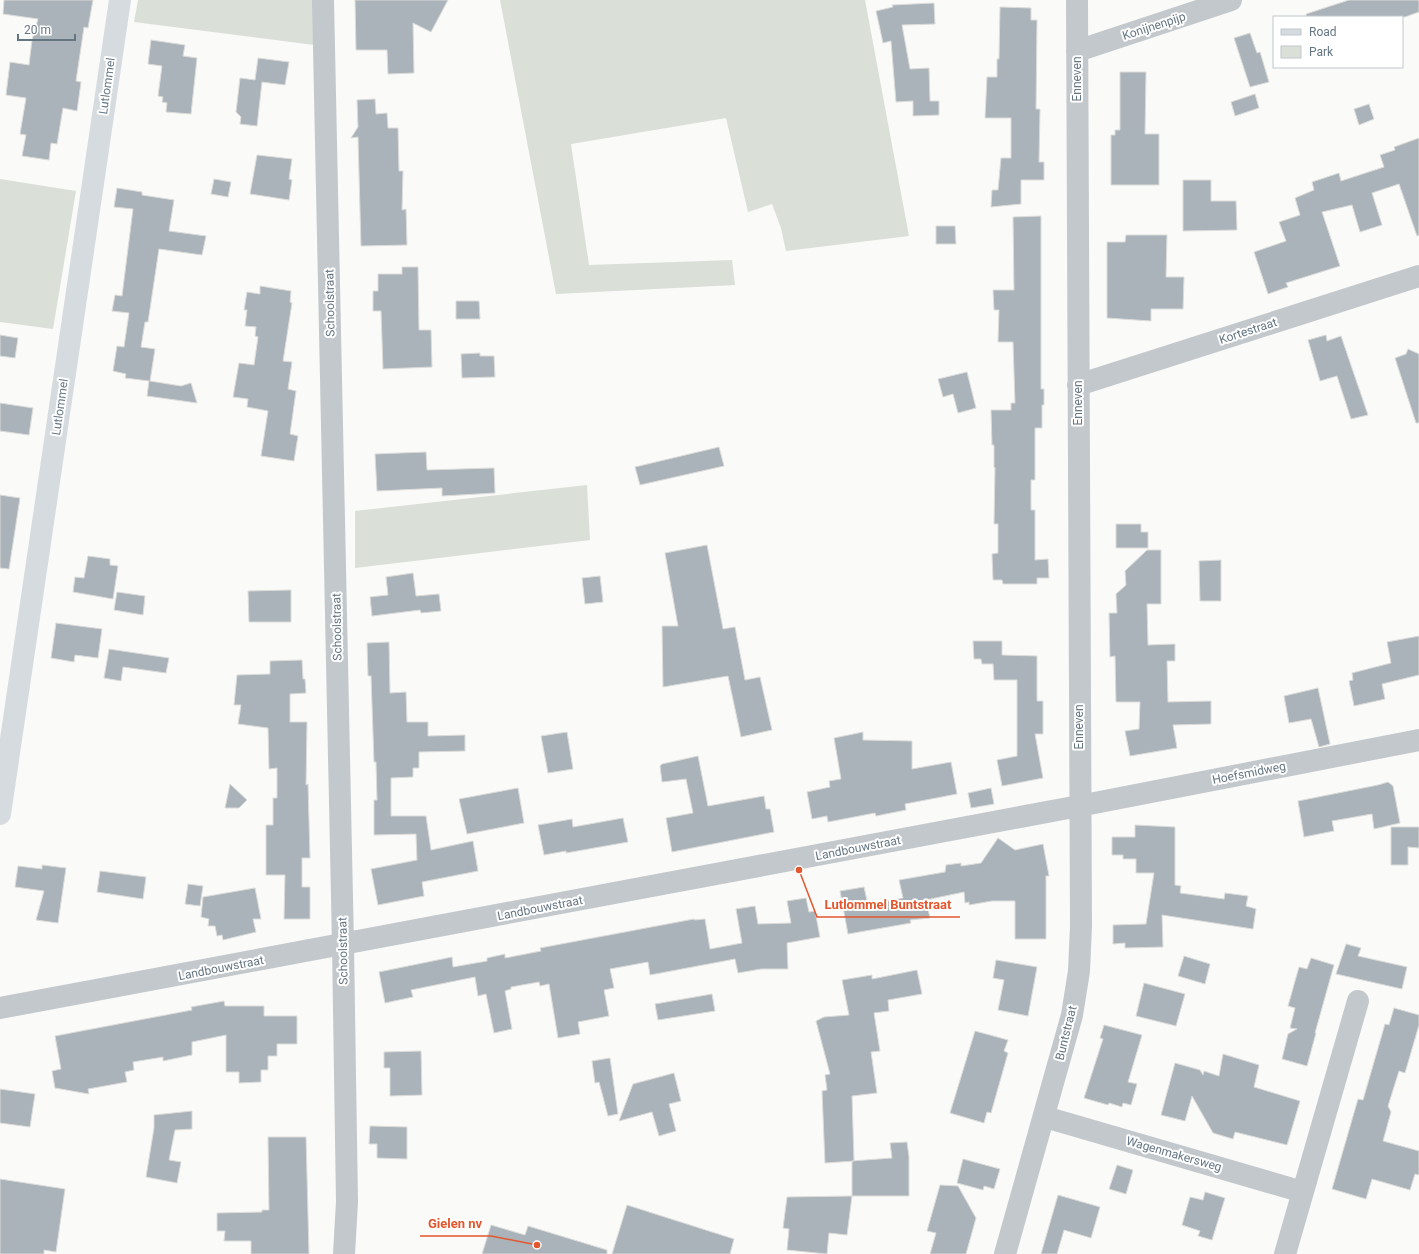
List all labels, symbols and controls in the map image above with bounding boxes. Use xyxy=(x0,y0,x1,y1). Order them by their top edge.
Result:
street label: Konijnenpijp xyxy=(1121,9,1188,43)
scale bar xyxy=(18,16,75,42)
legend xyxy=(1273,16,1403,68)
text: 20 m xyxy=(24,23,51,37)
text: Road xyxy=(1309,25,1337,39)
text: Park xyxy=(1309,45,1334,59)
street label: Enneven xyxy=(1070,56,1084,102)
street label: Lutlommel xyxy=(96,57,118,115)
street label: Schoolstraat xyxy=(322,269,338,337)
street label: Kortestraat xyxy=(1217,315,1279,347)
street label: Lutlommel xyxy=(49,378,71,436)
street label: Enneven xyxy=(1071,380,1085,426)
street label: Schoolstraat xyxy=(329,593,345,661)
street label: Enneven xyxy=(1072,704,1086,750)
street label: Hoefsmidweg xyxy=(1211,759,1287,787)
street label: Landbouwstraat xyxy=(814,833,902,863)
callout: Lutlommel Buntstraat xyxy=(817,892,960,917)
street label: Landbouwstraat xyxy=(496,893,584,923)
text: Lutlommel Buntstraat xyxy=(825,897,952,912)
street label: Schoolstraat xyxy=(335,917,351,985)
street label: Landbouwstraat xyxy=(177,953,265,983)
street label: Buntstraat xyxy=(1052,1004,1080,1062)
street label: Wagenmakersweg xyxy=(1125,1134,1223,1174)
callout: Gielen nv xyxy=(420,1211,491,1236)
text: Gielen nv xyxy=(428,1216,483,1231)

